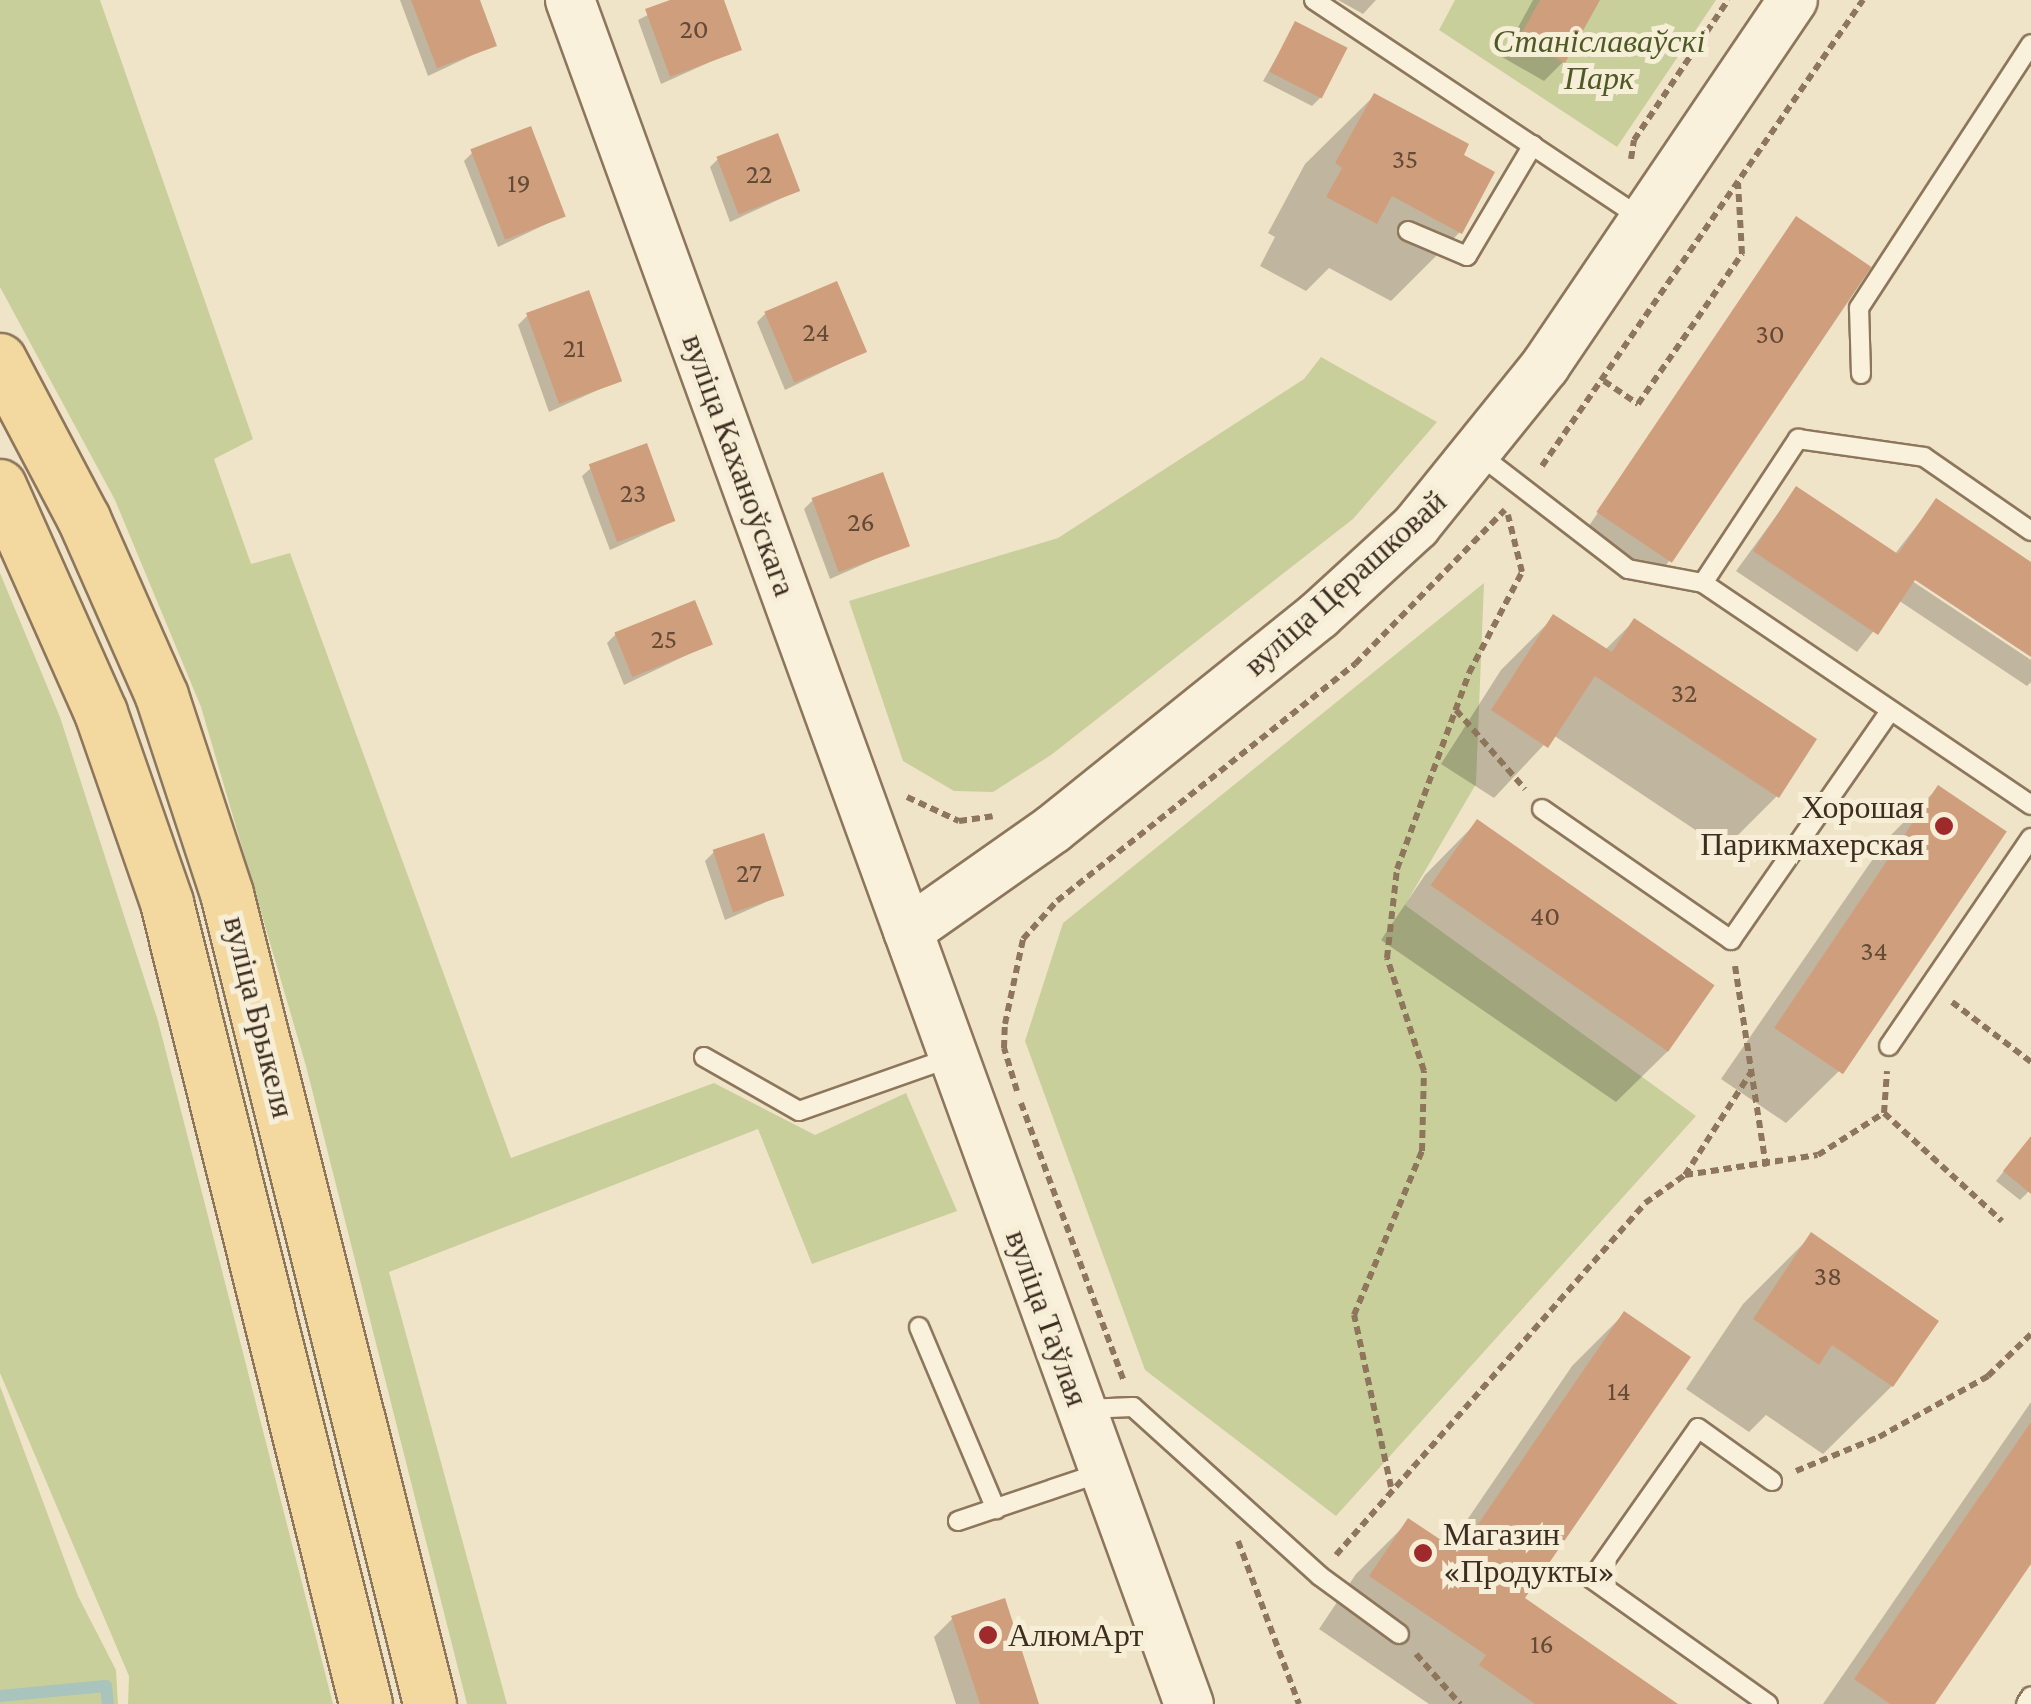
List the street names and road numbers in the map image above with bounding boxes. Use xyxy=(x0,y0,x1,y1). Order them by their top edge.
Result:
street label: вуліца Каханоўскага xyxy=(674,329,804,601)
street label: вуліца Церашковай xyxy=(1236,482,1454,684)
street label: вуліца Брыкеля xyxy=(215,912,303,1122)
street label: вуліца Таўлая xyxy=(997,1225,1097,1411)

